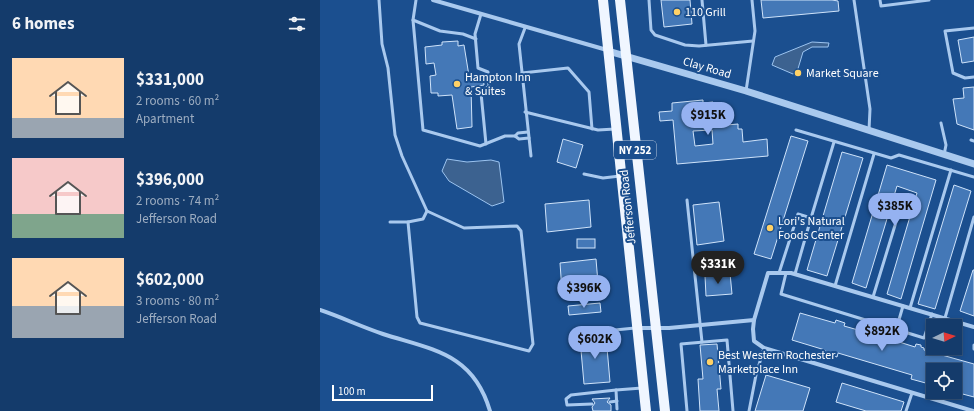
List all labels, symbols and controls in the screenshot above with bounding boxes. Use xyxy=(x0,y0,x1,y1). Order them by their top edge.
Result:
place label: 110 Grill xyxy=(685,4,726,21)
marker: 110 Grill xyxy=(672,7,682,17)
text: 6 homes xyxy=(12,12,74,36)
icon: filters xyxy=(286,13,308,35)
street label: Clay Road xyxy=(681,53,733,83)
place label: Market Square xyxy=(806,65,879,82)
text: $331,000 xyxy=(136,68,204,92)
marker: Market Square xyxy=(793,68,803,78)
place label: Hampton Inn & Suites xyxy=(465,69,531,100)
icon: home xyxy=(44,74,92,122)
marker: Hampton Inn & Suites xyxy=(452,79,462,89)
text: 2 rooms · 60 m² xyxy=(136,92,219,110)
pin: $915K xyxy=(680,102,736,136)
text: $915K xyxy=(690,106,726,124)
text: Apartment xyxy=(136,110,194,128)
road number: NY 252 xyxy=(614,141,656,159)
text: $396,000 xyxy=(136,168,204,192)
street label: Jefferson Road xyxy=(616,169,640,245)
icon: home xyxy=(44,174,92,222)
text: 2 rooms · 74 m² xyxy=(136,192,219,210)
pin: $385K xyxy=(867,193,923,227)
text: $385K xyxy=(877,197,913,215)
text: Jefferson Road xyxy=(136,210,217,228)
place label: Lori's Natural Foods Center xyxy=(778,213,845,244)
marker: Lori's Natural Foods Center xyxy=(765,223,775,233)
pin: $331K xyxy=(690,251,746,285)
text: $331K xyxy=(700,255,736,273)
text: $602,000 xyxy=(136,268,204,292)
icon: home xyxy=(44,274,92,322)
pin: $396K xyxy=(556,275,612,309)
text: $396K xyxy=(566,279,602,297)
text: 3 rooms · 80 m² xyxy=(136,292,219,310)
text: Jefferson Road xyxy=(136,310,217,328)
pin: $892K xyxy=(854,318,910,352)
north arrow xyxy=(926,319,962,355)
map controls xyxy=(926,319,962,399)
text: $892K xyxy=(864,322,900,340)
pin: $602K xyxy=(567,326,623,360)
text: $602K xyxy=(577,330,613,348)
place label: Best Western Rochester Marketplace Inn xyxy=(718,347,836,378)
marker: Best Western Rochester Marketplace Inn xyxy=(705,357,715,367)
button: locate xyxy=(926,363,962,399)
scale bar xyxy=(332,383,433,402)
text: 100 m xyxy=(338,384,366,399)

